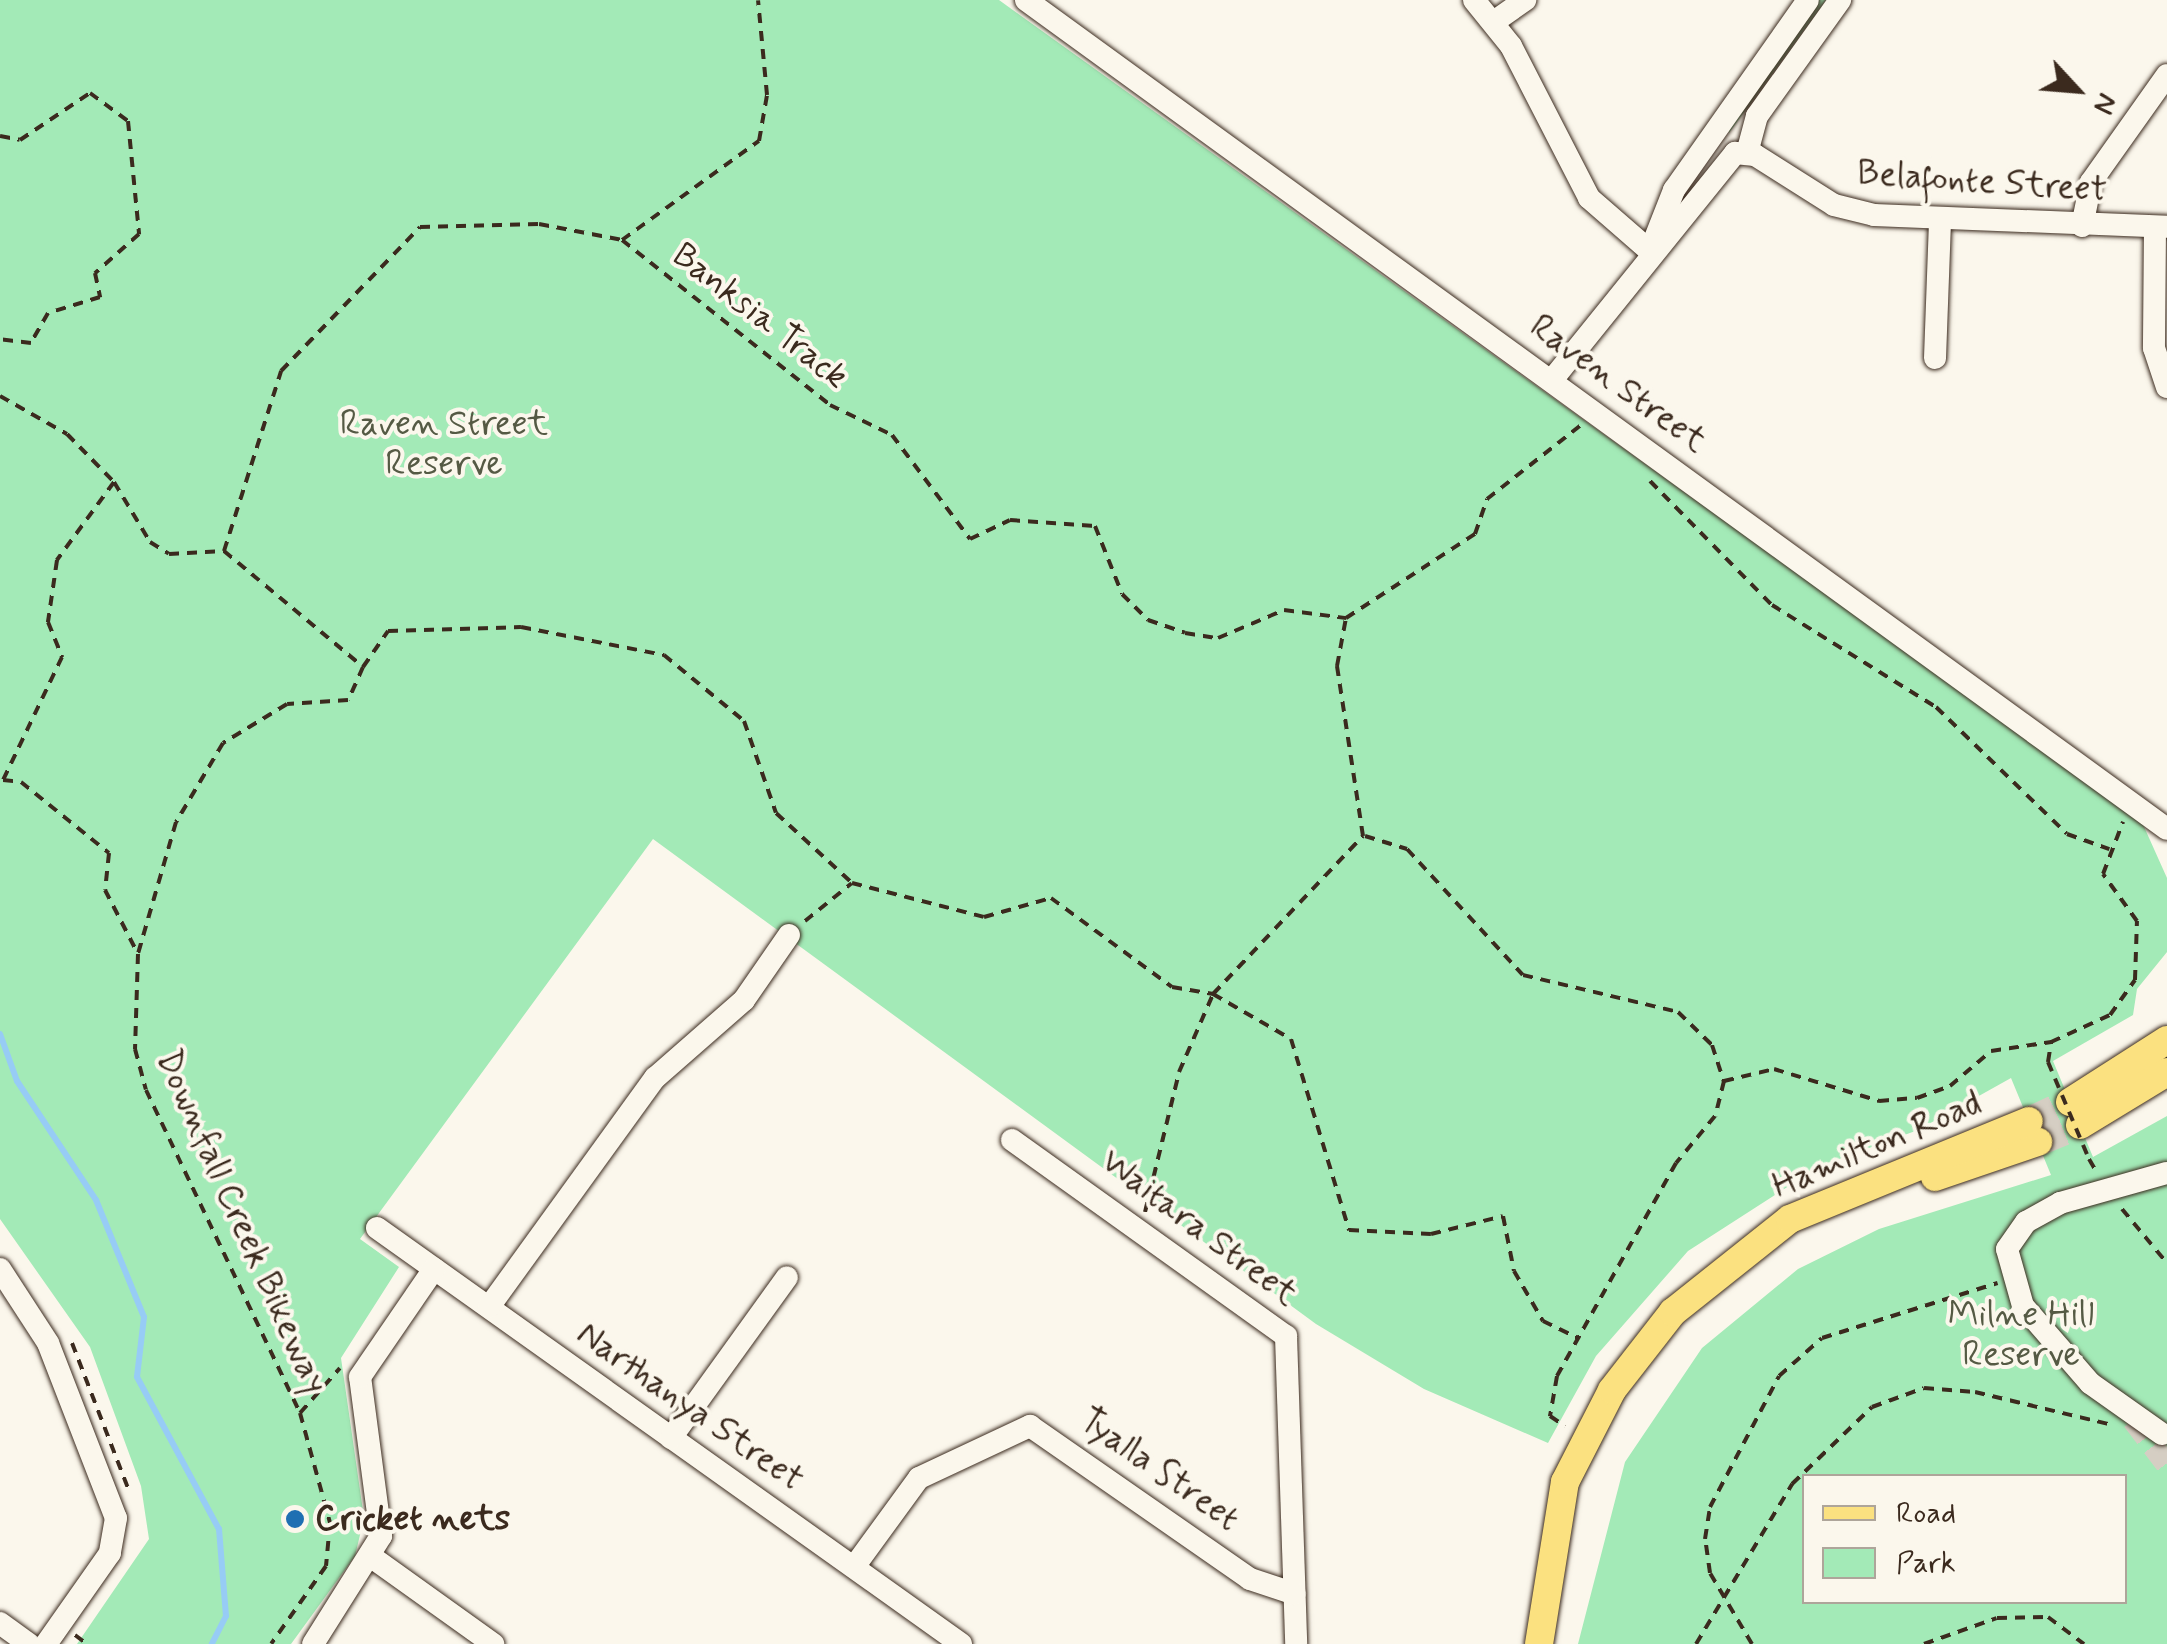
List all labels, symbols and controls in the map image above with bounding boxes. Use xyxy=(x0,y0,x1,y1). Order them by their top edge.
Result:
north arrow xyxy=(2027,40,2127,140)
text: N xyxy=(2084,87,2125,120)
street label: Belafonte Street xyxy=(1857,152,2107,212)
street label: Banksia Track xyxy=(664,234,856,398)
street label: Raven Street xyxy=(1521,306,1715,462)
park label: Raven Street Reserve xyxy=(340,403,548,485)
street label: Downfall Creek Bikeway xyxy=(146,1043,336,1401)
street label: Hamilton Road xyxy=(1767,1083,1987,1207)
street label: Waitara Street xyxy=(1092,1140,1306,1316)
park label: Milne Hill Reserve xyxy=(1948,1294,2094,1376)
street label: Narthanya Street xyxy=(569,1314,811,1500)
street label: Tyalla Street xyxy=(1068,1398,1250,1542)
legend xyxy=(1802,1474,2127,1604)
text: Road xyxy=(1896,1494,1956,1533)
place label: Cricket nets xyxy=(315,1498,492,1540)
marker: Cricket nets xyxy=(284,1508,306,1530)
text: Park xyxy=(1896,1544,1956,1583)

